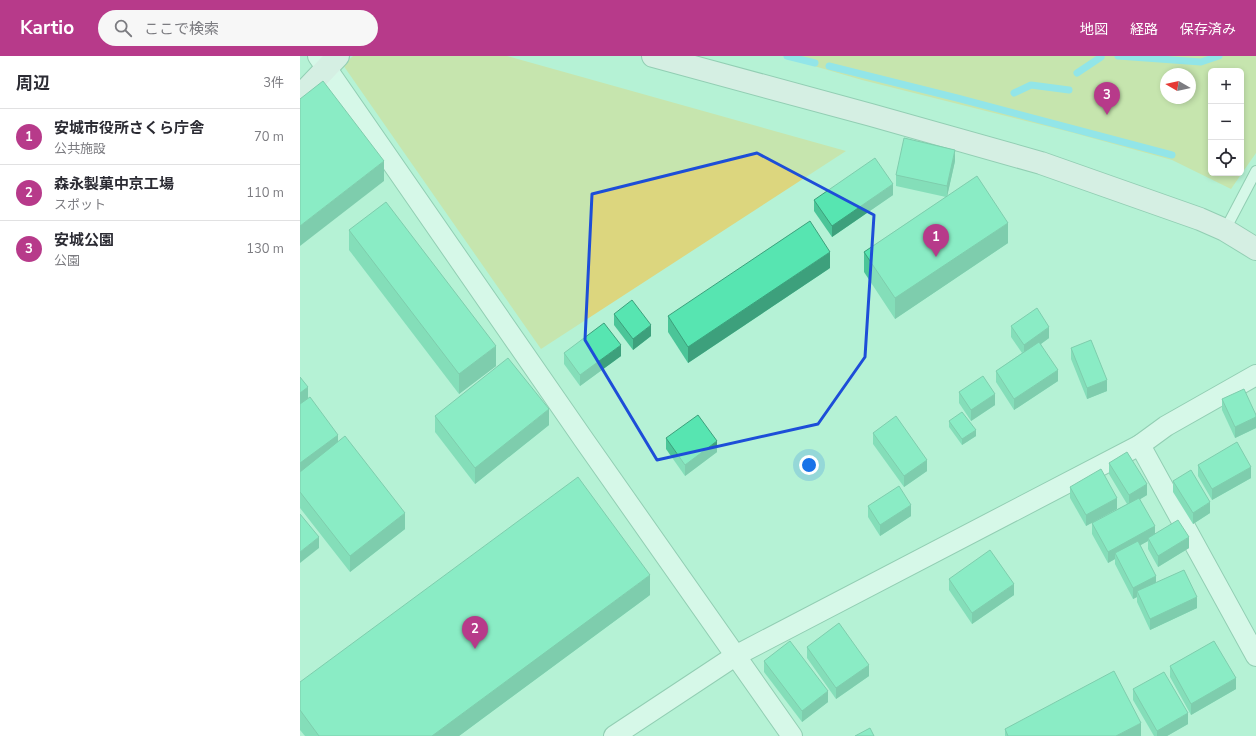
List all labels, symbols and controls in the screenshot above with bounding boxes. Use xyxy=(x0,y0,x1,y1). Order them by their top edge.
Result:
search box xyxy=(98,10,378,46)
text: Kartio xyxy=(20,15,74,41)
icon: search xyxy=(112,17,134,39)
text: ここで検索 xyxy=(144,19,219,39)
text: 地図 xyxy=(1080,20,1108,39)
text: 経路 xyxy=(1130,20,1158,39)
text: 保存済み xyxy=(1180,20,1236,39)
north arrow xyxy=(1160,68,1196,104)
map controls xyxy=(1208,68,1244,176)
button: + xyxy=(1208,68,1244,104)
text: 周辺 xyxy=(16,72,50,95)
text: 3件 xyxy=(263,74,284,92)
pin: 3 xyxy=(1094,82,1120,115)
button: − xyxy=(1208,104,1244,140)
text: 安城市役所さくら庁舎 xyxy=(54,118,204,138)
text: 1 xyxy=(25,128,33,146)
text: 70 m xyxy=(254,128,284,146)
text: 公共施設 xyxy=(54,140,106,158)
button: locate xyxy=(1208,140,1244,176)
text: 森永製菓中京工場 xyxy=(54,174,174,194)
text: 2 xyxy=(25,184,33,202)
text: 110 m xyxy=(246,184,284,202)
text: スポット xyxy=(54,196,106,214)
pin: 1 xyxy=(923,224,949,257)
text: 安城公園 xyxy=(54,230,114,250)
text: 3 xyxy=(25,240,33,258)
text: 130 m xyxy=(246,240,284,258)
text: 公園 xyxy=(54,252,80,270)
your location xyxy=(799,455,819,475)
pin: 2 xyxy=(462,616,488,649)

